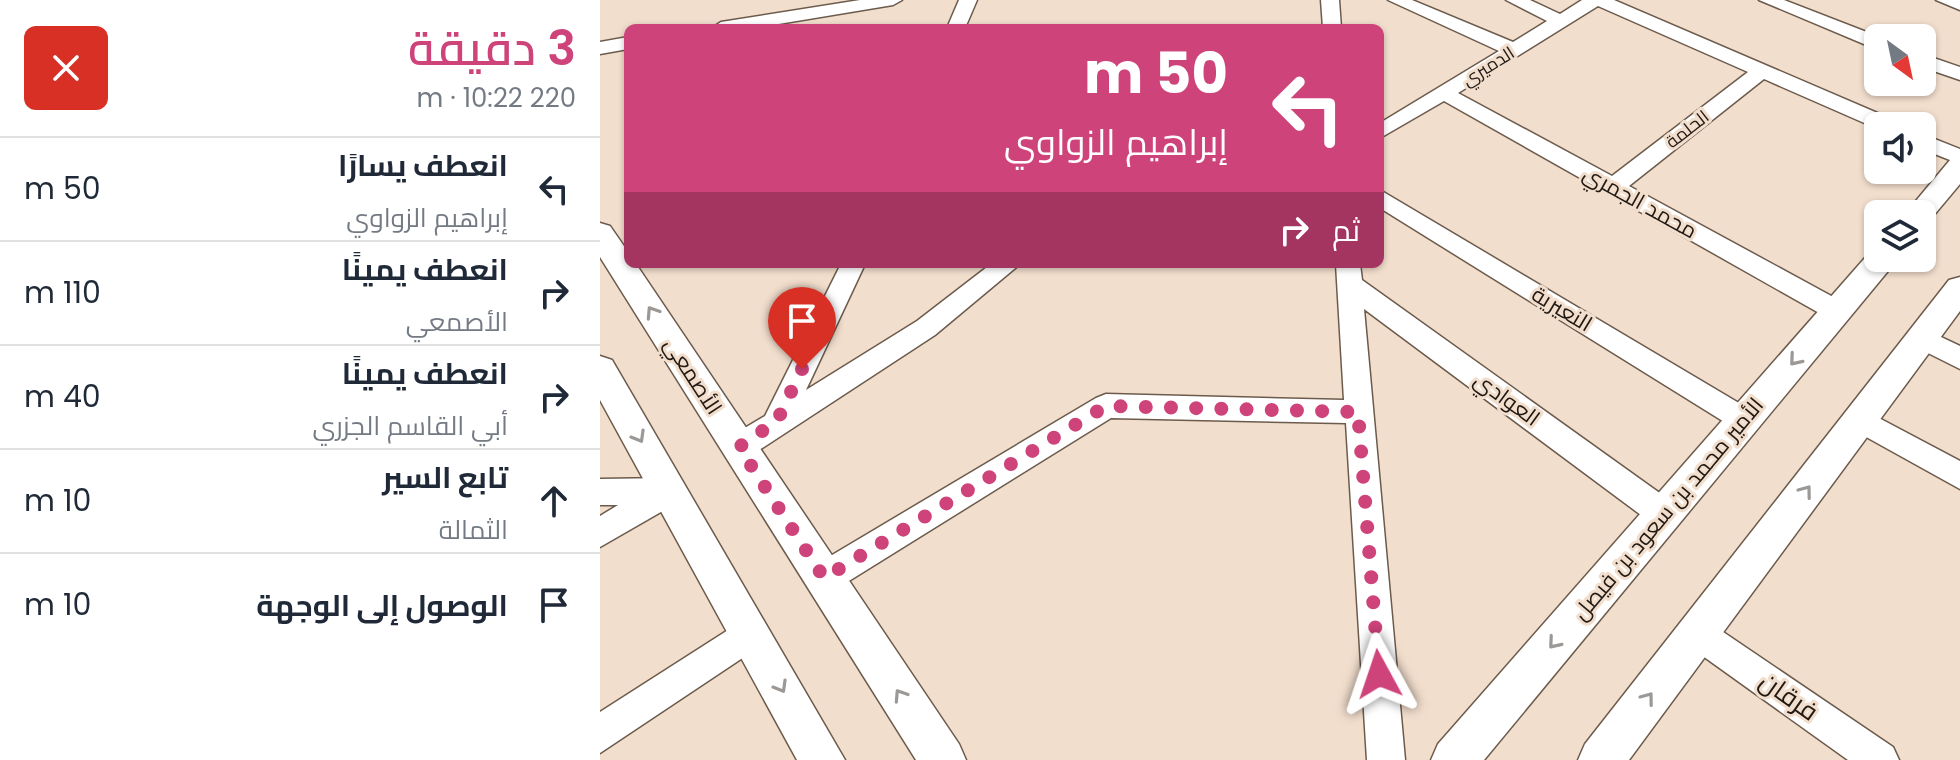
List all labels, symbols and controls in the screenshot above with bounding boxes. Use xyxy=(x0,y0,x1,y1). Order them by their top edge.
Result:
text: 3 دقيقة xyxy=(408,15,576,82)
north arrow xyxy=(1864,24,1936,96)
map controls xyxy=(1864,24,1936,272)
button: close xyxy=(24,26,108,110)
text: 50 m xyxy=(1084,34,1228,113)
street label: الدميري xyxy=(1457,40,1520,94)
icon: left xyxy=(1256,56,1360,160)
text: 220 m · 10:22 xyxy=(417,80,576,116)
street label: الحلمة xyxy=(1660,104,1714,154)
button: sound xyxy=(1864,112,1936,184)
text: إبراهيم الزواوي xyxy=(1004,117,1228,168)
text: انعطف يسارًا xyxy=(338,144,508,187)
street label: محمد الجمري xyxy=(1577,158,1703,247)
text: 50 m xyxy=(24,167,101,210)
icon: left xyxy=(532,167,576,211)
text: إبراهيم الزواوي xyxy=(346,200,508,236)
button: layers xyxy=(1864,200,1936,272)
icon: right xyxy=(1272,208,1316,252)
text: ثم xyxy=(1332,209,1360,252)
text: انعطف يمينًا xyxy=(342,248,508,291)
text: 110 m xyxy=(24,271,101,314)
icon: right xyxy=(532,271,576,315)
street label: النعيرية xyxy=(1526,279,1598,339)
pin xyxy=(768,287,836,369)
icon: arrive xyxy=(780,299,824,343)
text: الأصمعي xyxy=(406,304,508,340)
one-way arrow xyxy=(646,307,661,321)
street label: الأصمعي xyxy=(656,331,730,421)
one-way arrow xyxy=(1790,351,1805,365)
text: انعطف يمينًا xyxy=(342,352,508,395)
street label: العوادي xyxy=(1467,364,1546,434)
text: 40 m xyxy=(24,375,101,418)
icon: right xyxy=(532,375,576,419)
street label: الأمير محمد بن سعود بن فيصل xyxy=(1565,391,1771,627)
text: أبي القاسم الجزري xyxy=(312,408,508,444)
one-way arrow xyxy=(629,429,644,443)
text: تابع السير xyxy=(382,456,508,499)
text: 10 m xyxy=(24,479,91,522)
icon: ahead xyxy=(532,479,576,523)
one-way arrow xyxy=(1796,485,1810,500)
text: الثمالة xyxy=(439,512,508,548)
text: 10 m xyxy=(24,583,91,626)
icon: arrive xyxy=(532,583,576,627)
text: الوصول إلى الوجهة xyxy=(256,584,508,627)
position arrow xyxy=(1337,632,1421,716)
one-way arrow xyxy=(1549,634,1564,649)
street label: فرقان xyxy=(1752,663,1826,729)
one-way arrow xyxy=(771,679,787,693)
one-way arrow xyxy=(895,689,910,703)
one-way arrow xyxy=(1639,692,1653,707)

